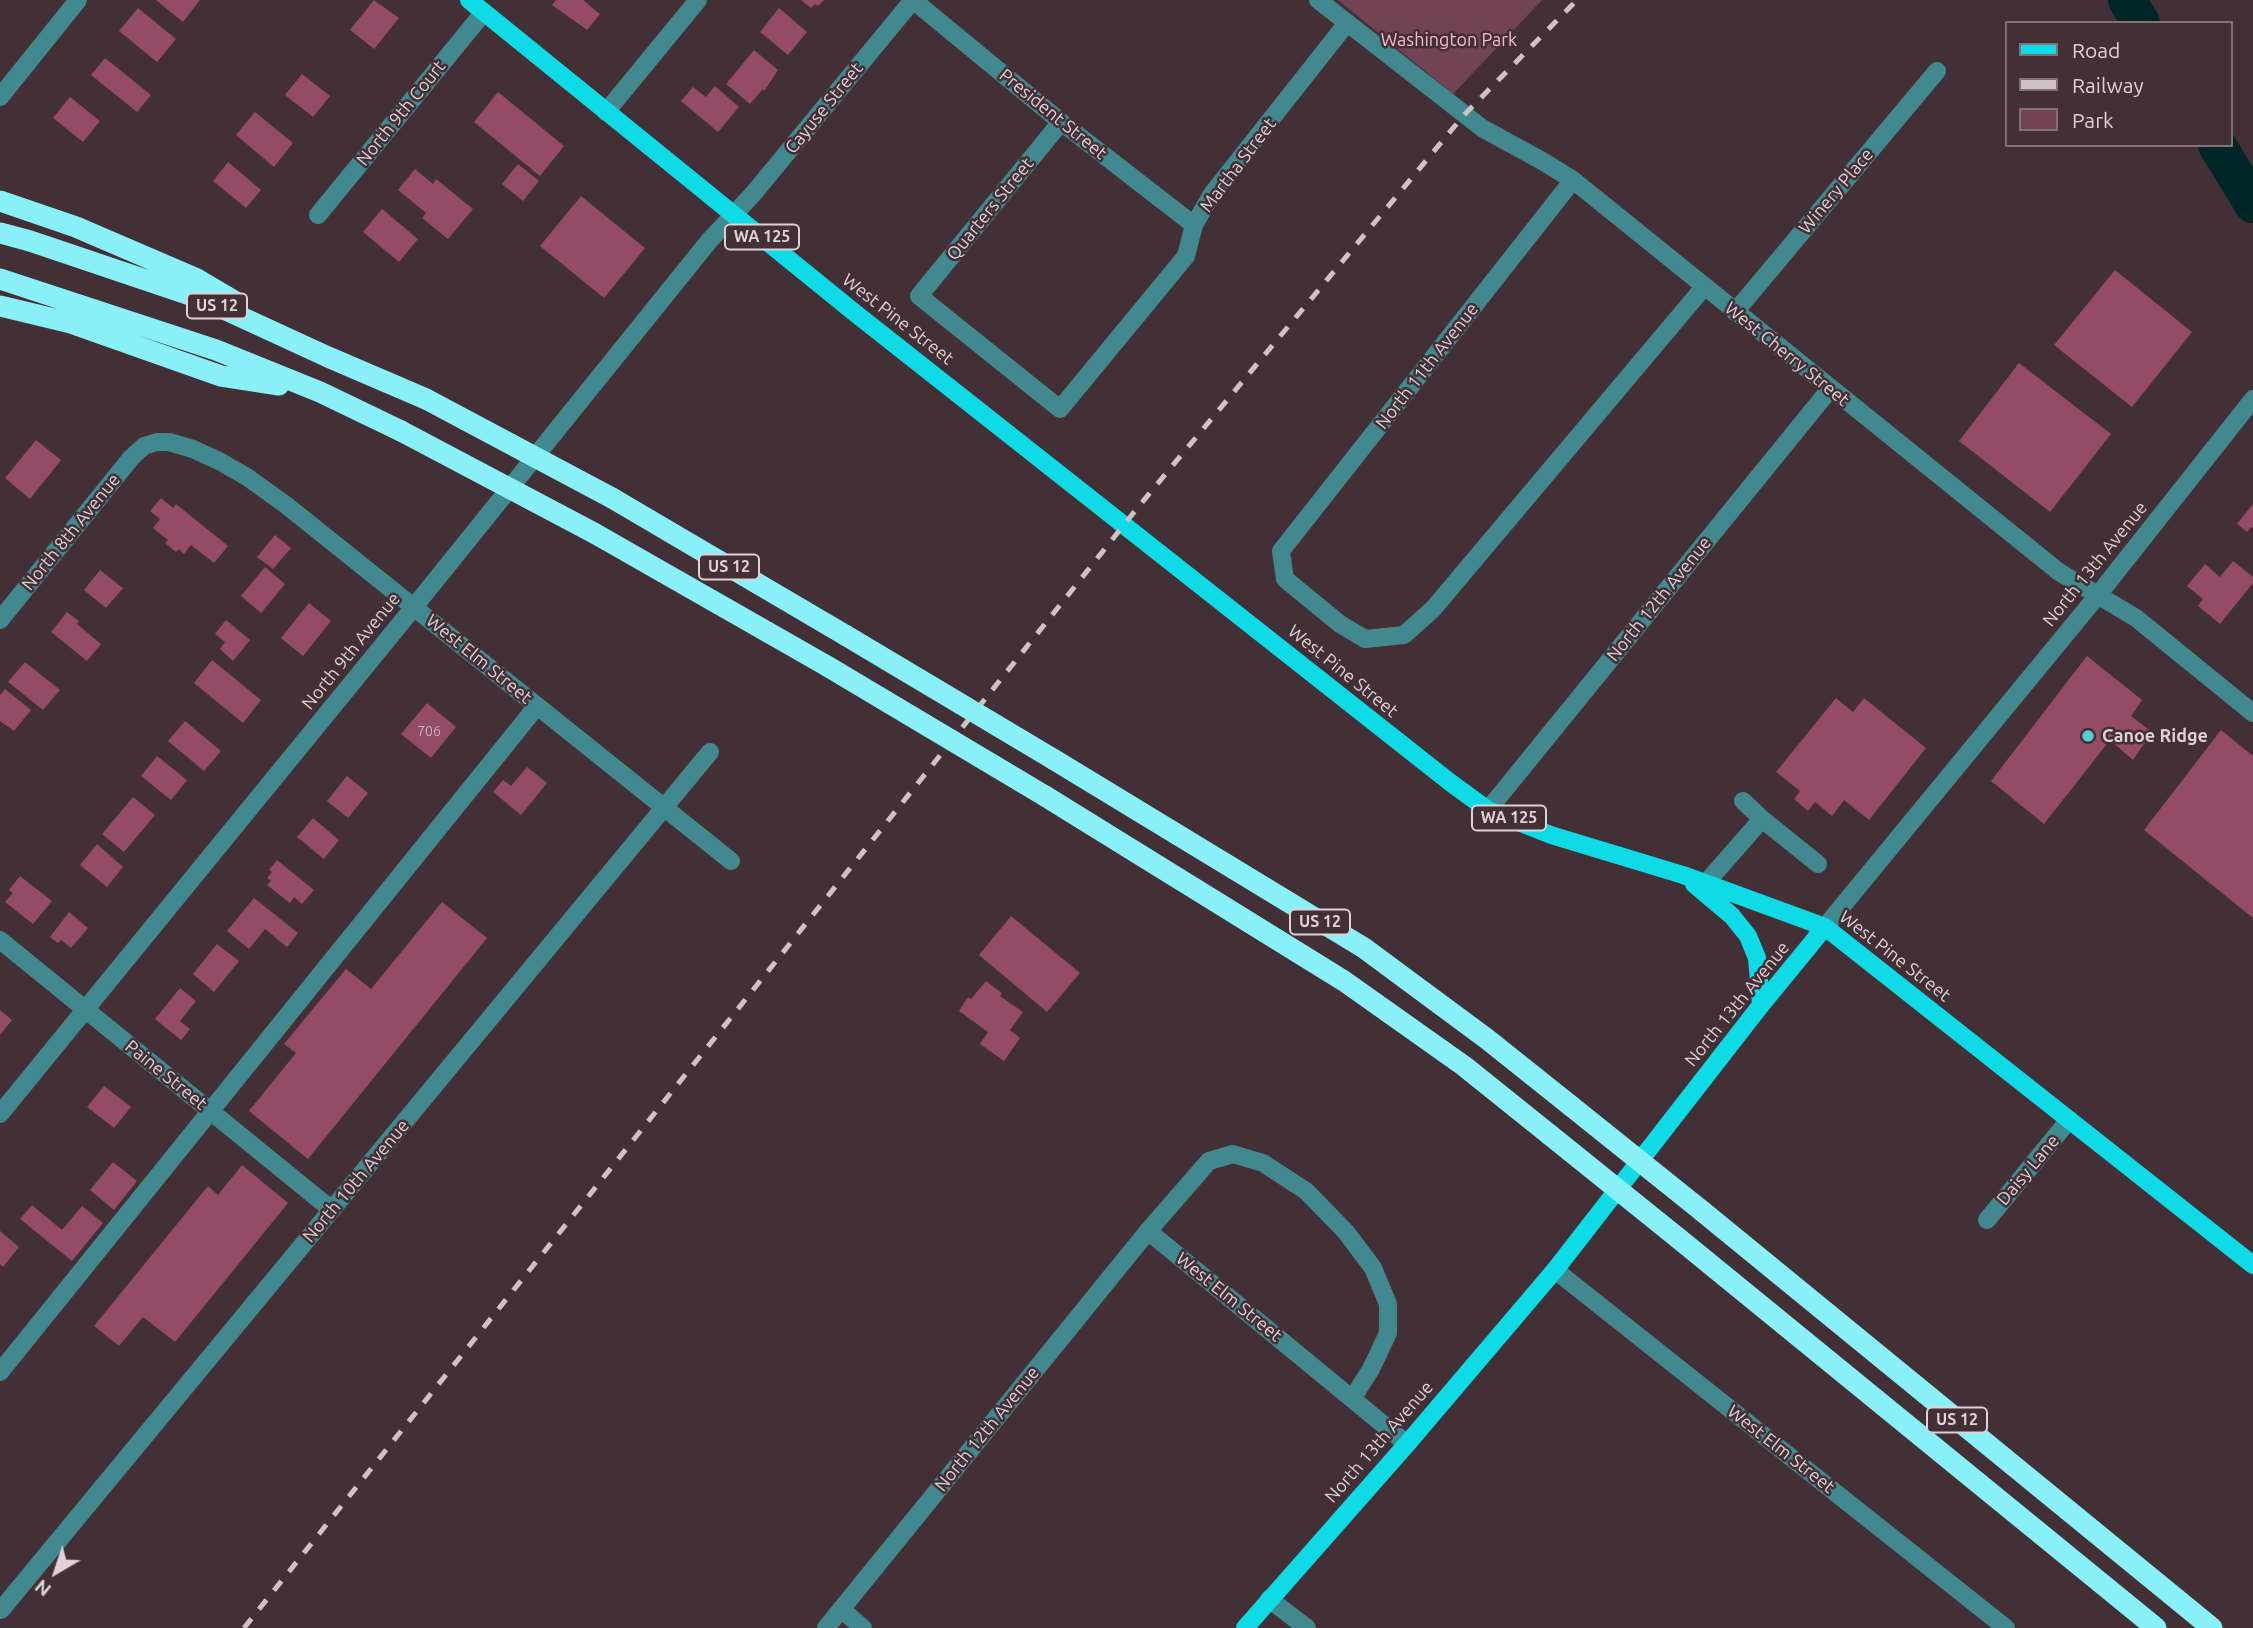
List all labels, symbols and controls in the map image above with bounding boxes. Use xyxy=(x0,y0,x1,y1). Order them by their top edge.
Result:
legend xyxy=(2004,21,2232,147)
park label: Washington Park xyxy=(1381,29,1517,51)
text: Road xyxy=(2072,38,2120,62)
street label: North 9th Court xyxy=(352,56,450,170)
street label: Cayuse Street xyxy=(781,58,867,158)
street label: President Street xyxy=(995,64,1111,164)
text: Railway xyxy=(2072,73,2144,97)
text: Park xyxy=(2072,108,2114,132)
street label: Martha Street xyxy=(1195,113,1281,217)
street label: Winery Place xyxy=(1794,144,1878,238)
street label: Quarters Street xyxy=(942,153,1038,265)
road number: WA 125 xyxy=(725,224,799,249)
street label: West Pine Street xyxy=(838,269,958,369)
road number: US 12 xyxy=(187,294,247,318)
street label: West Cherry Street xyxy=(1720,297,1854,411)
street label: North 11th Avenue xyxy=(1371,299,1483,433)
street label: North 8th Avenue xyxy=(17,469,125,595)
street label: North 13th Avenue xyxy=(2038,497,2152,631)
street label: North 12th Avenue xyxy=(1602,532,1716,666)
road number: US 12 xyxy=(699,554,759,580)
street label: North 9th Avenue xyxy=(297,588,405,714)
street label: West Elm Street xyxy=(422,610,536,708)
street label: West Pine Street xyxy=(1284,620,1402,722)
house number: 706 xyxy=(417,723,441,739)
place label: Canoe Ridge xyxy=(2102,725,2208,747)
marker: Canoe Ridge xyxy=(2080,728,2096,744)
road number: WA 125 xyxy=(1472,806,1546,831)
street label: West Pine Street xyxy=(1835,906,1955,1006)
road number: US 12 xyxy=(1290,910,1350,934)
street label: North 13th Avenue xyxy=(1680,937,1794,1071)
street label: Paine Street xyxy=(121,1036,211,1114)
street label: North 10th Avenue xyxy=(298,1115,414,1247)
street label: Daisy Lane xyxy=(1992,1130,2064,1210)
street label: West Elm Street xyxy=(1172,1248,1286,1346)
street label: North 12th Avenue xyxy=(930,1362,1044,1496)
street label: North 13th Avenue xyxy=(1320,1377,1438,1507)
street label: West Elm Street xyxy=(1723,1400,1839,1498)
road number: US 12 xyxy=(1927,1408,1987,1432)
north arrow xyxy=(21,1537,91,1607)
text: N xyxy=(30,1575,55,1601)

